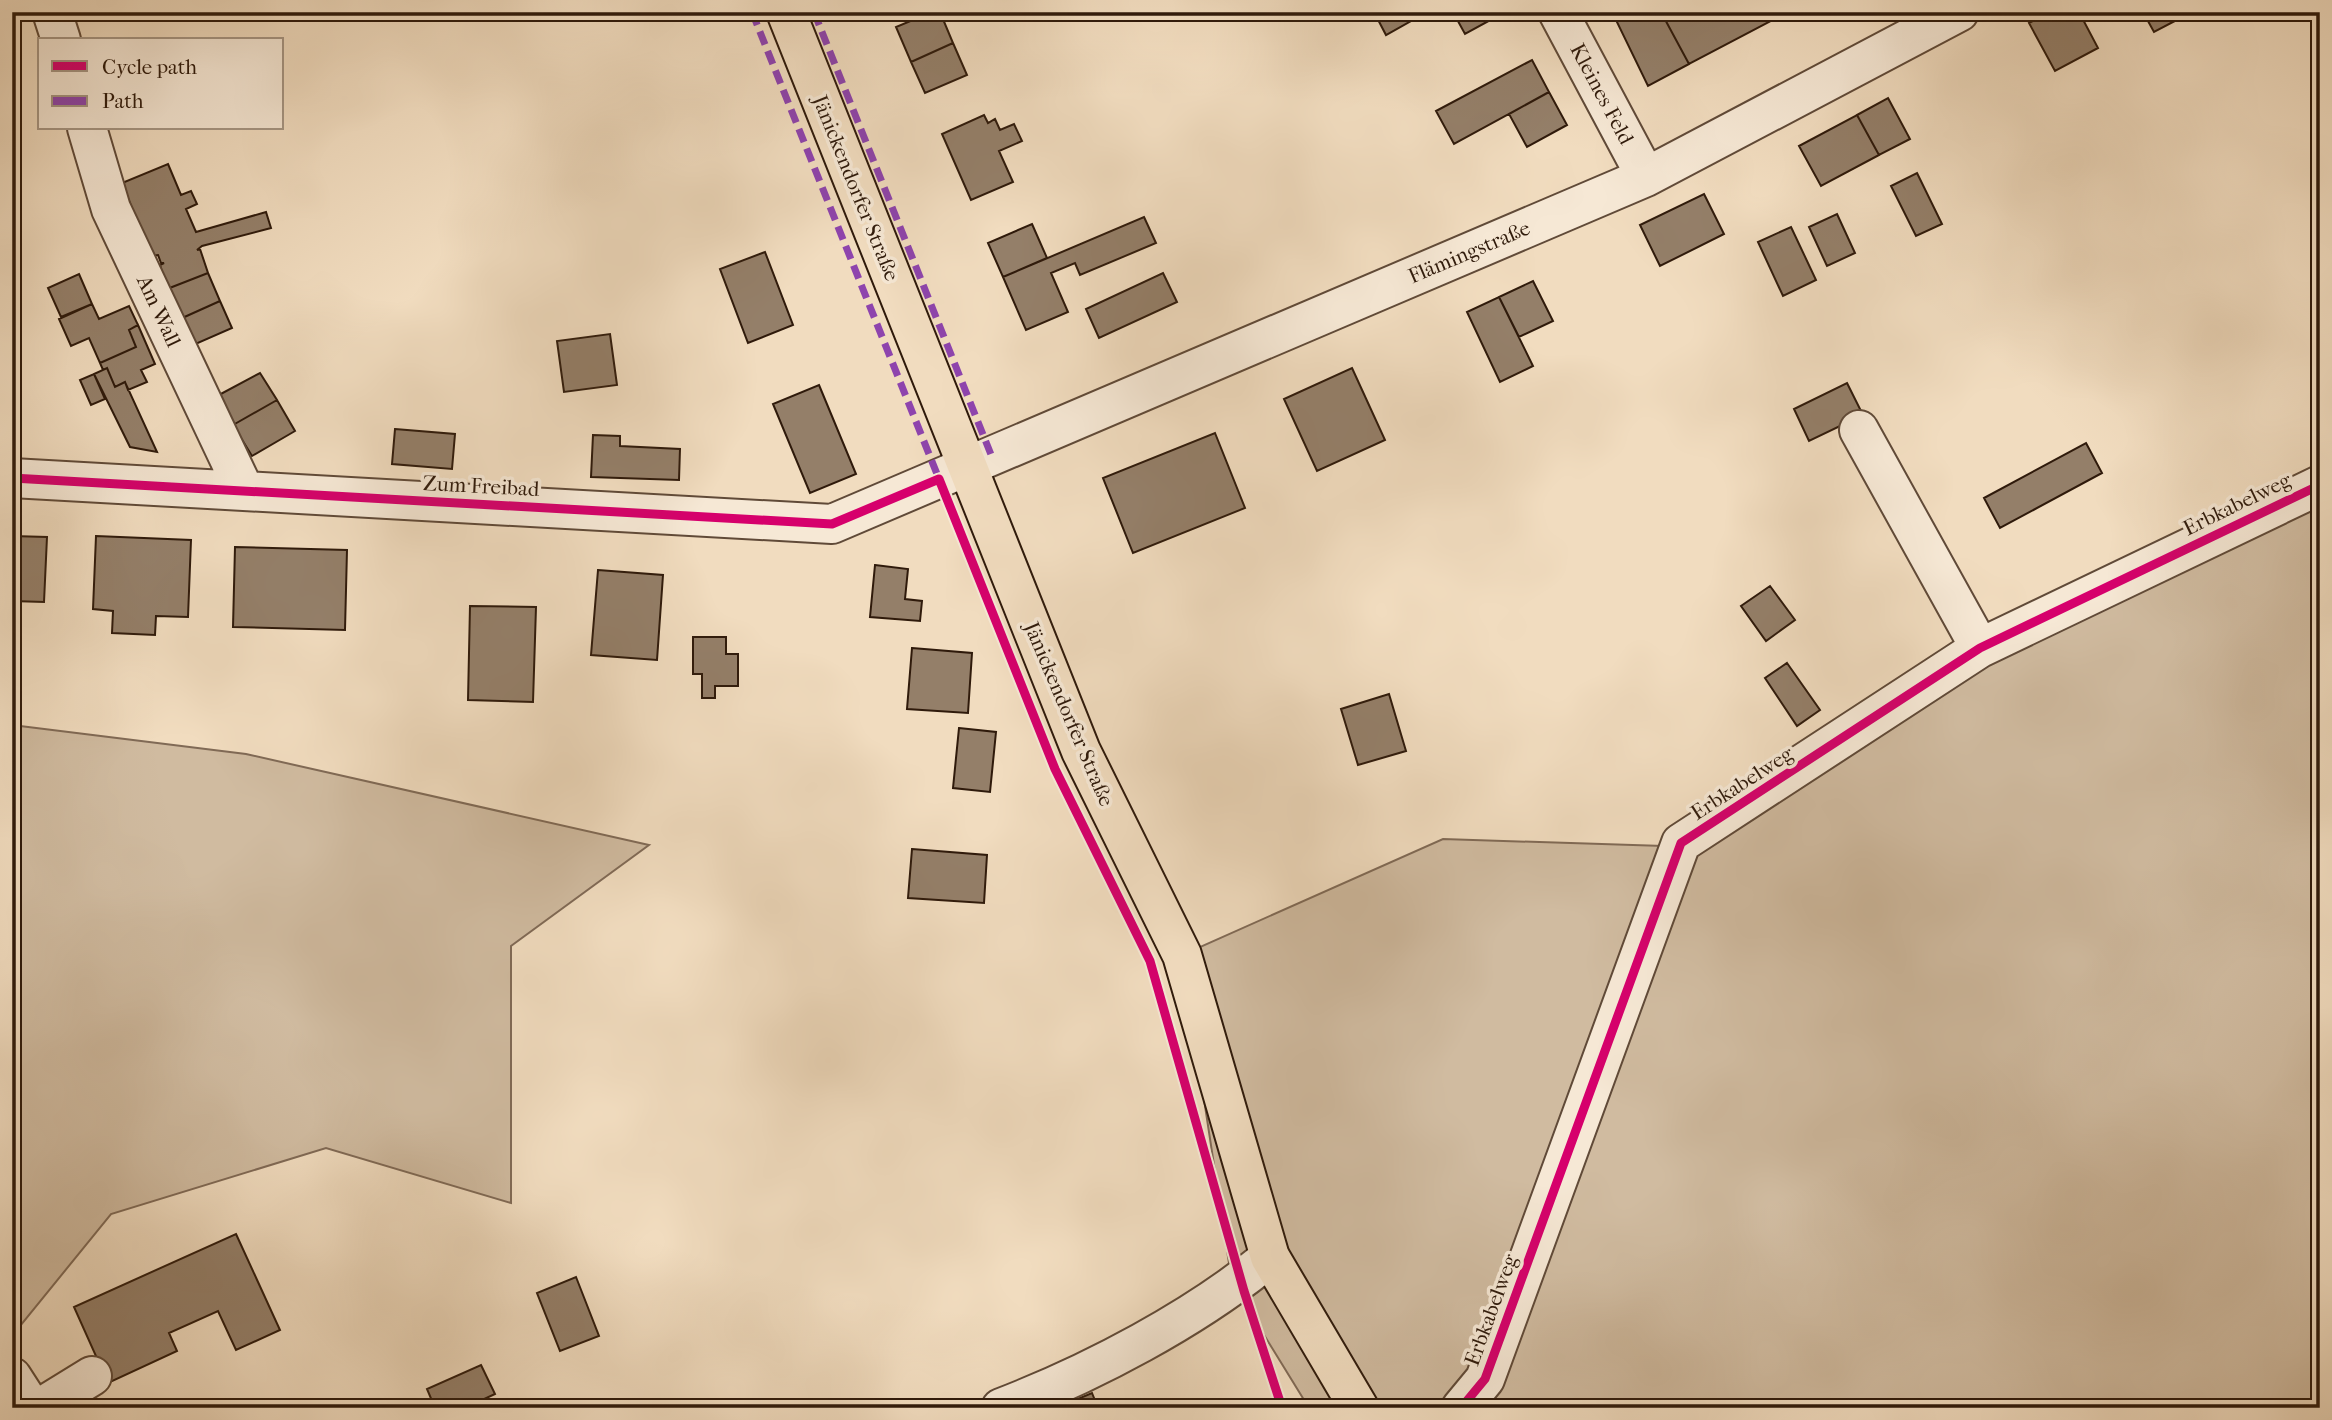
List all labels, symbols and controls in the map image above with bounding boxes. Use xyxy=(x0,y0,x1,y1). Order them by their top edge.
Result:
legend xyxy=(38,38,284,130)
street label: Kleines Feld xyxy=(1565,39,1639,149)
text: Cycle path xyxy=(102,55,197,79)
text: Path xyxy=(102,89,144,113)
street label: Jänickendorfer Straße xyxy=(807,90,904,284)
street label: Flämingstraße xyxy=(1405,216,1533,288)
street label: Am Wall xyxy=(132,271,186,351)
street label: Erbkabelweg xyxy=(2179,467,2295,540)
street label: Zum Freibad xyxy=(422,471,540,501)
street label: Jänickendorfer Straße xyxy=(1019,616,1119,810)
street label: Erbkabelweg xyxy=(1687,741,1798,825)
street label: Erbkabelweg xyxy=(1460,1250,1523,1369)

